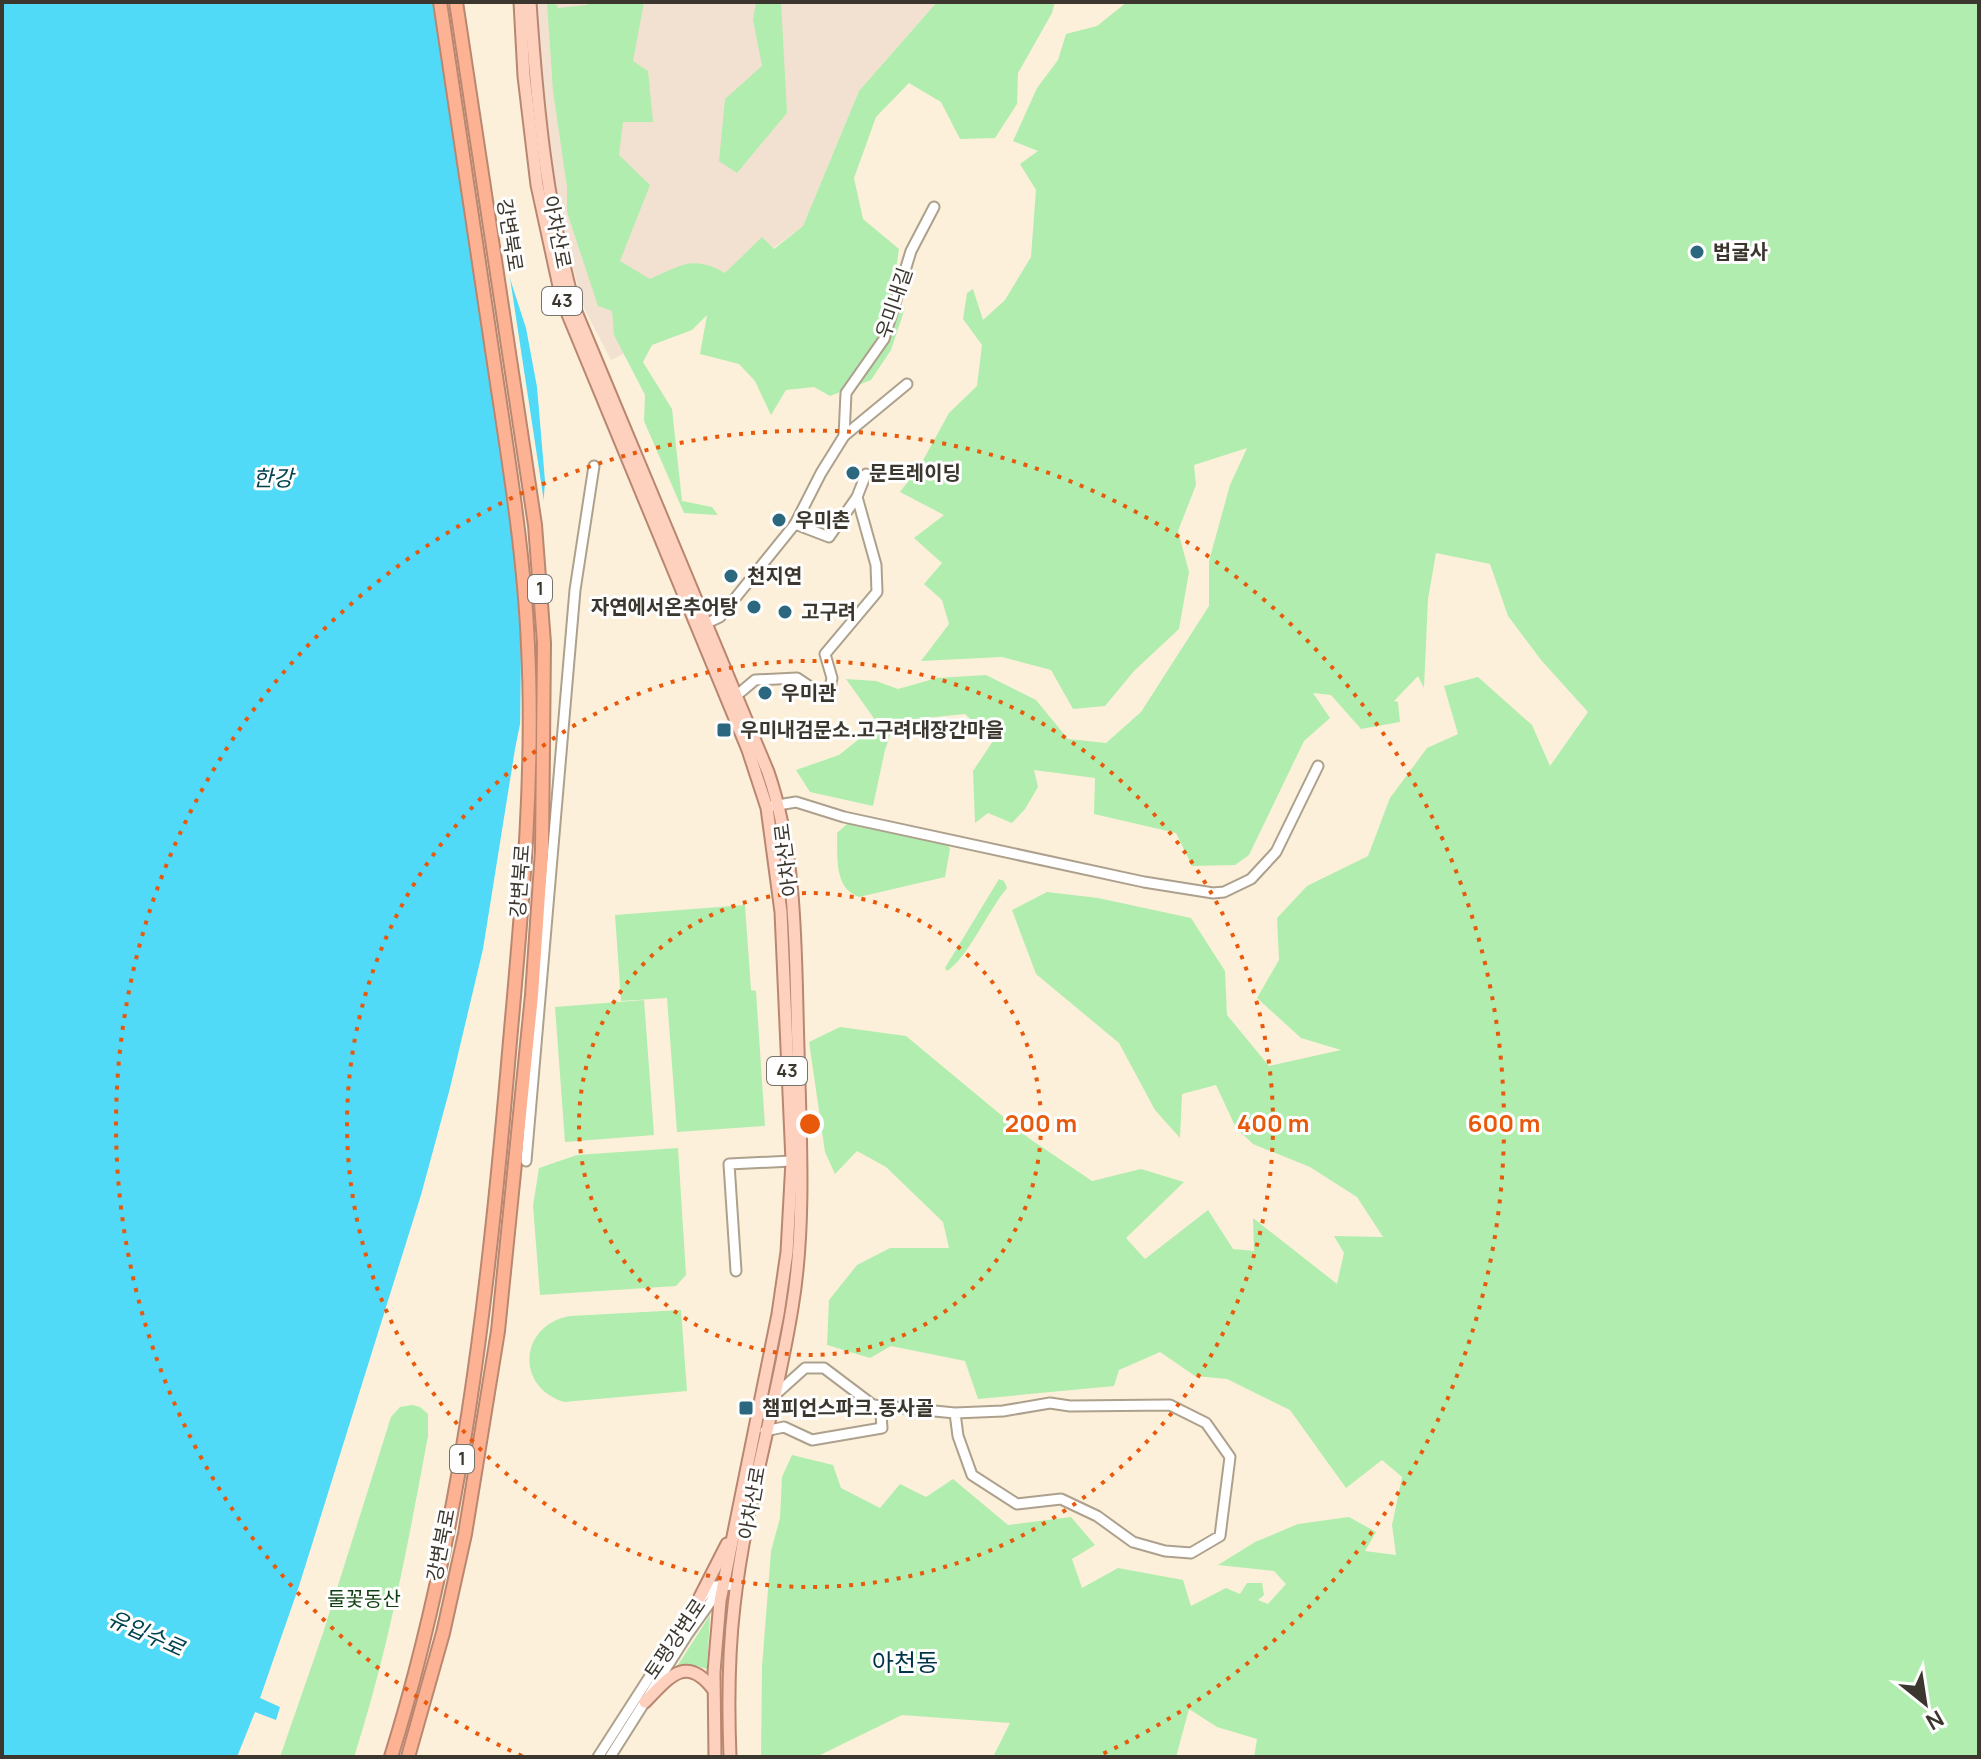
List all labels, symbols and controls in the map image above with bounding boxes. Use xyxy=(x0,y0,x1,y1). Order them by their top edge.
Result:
street label: 아차산로 xyxy=(537,193,578,271)
street label: 강변북로 xyxy=(491,196,530,273)
place label: 법굴사 xyxy=(1713,238,1768,265)
marker: 법굴사 xyxy=(1688,243,1706,261)
street label: 우미내길 xyxy=(869,264,918,342)
road number: 43 xyxy=(542,287,582,315)
place label: 문트레이딩 xyxy=(869,459,961,486)
water label: 한강 xyxy=(253,463,296,493)
marker: 문트레이딩 xyxy=(844,464,862,482)
place label: 우미촌 xyxy=(795,506,850,533)
marker: 우미촌 xyxy=(770,511,788,529)
place label: 천지연 xyxy=(747,562,802,589)
marker: 천지연 xyxy=(722,567,740,585)
road number: 1 xyxy=(528,575,552,603)
place label: 자연에서온추어탕 xyxy=(591,593,738,620)
marker: 자연에서온추어탕 xyxy=(745,598,763,616)
place label: 고구려 xyxy=(801,598,856,625)
marker: 고구려 xyxy=(776,603,794,621)
place label: 우미관 xyxy=(781,679,837,706)
marker: 우미관 xyxy=(756,684,774,702)
place label: 우미내검문소.고구려대장간마을 xyxy=(740,716,1004,743)
marker: 우미내검문소.고구려대장간마을 xyxy=(715,721,733,739)
street label: 아차산로 xyxy=(768,822,803,898)
street label: 강변북로 xyxy=(503,843,536,919)
road number: 43 xyxy=(767,1057,807,1085)
text: 200 m xyxy=(1005,1106,1077,1139)
text: 400 m xyxy=(1237,1106,1309,1139)
text: 600 m xyxy=(1468,1106,1540,1139)
centre of rings xyxy=(796,1110,824,1138)
place label: 챔피언스파크.동사골 xyxy=(762,1394,934,1421)
marker: 챔피언스파크.동사골 xyxy=(737,1399,755,1417)
road number: 1 xyxy=(450,1445,474,1473)
street label: 아차산로 xyxy=(732,1464,771,1542)
street label: 강변북로 xyxy=(420,1506,461,1584)
park label: 둘꽃동산 xyxy=(327,1585,401,1612)
street label: 토평강변로 xyxy=(638,1593,712,1684)
water label: 유입수로 xyxy=(103,1603,191,1664)
district label: 아천동 xyxy=(872,1645,938,1678)
north arrow xyxy=(1885,1663,1965,1743)
text: N xyxy=(1921,1703,1949,1737)

